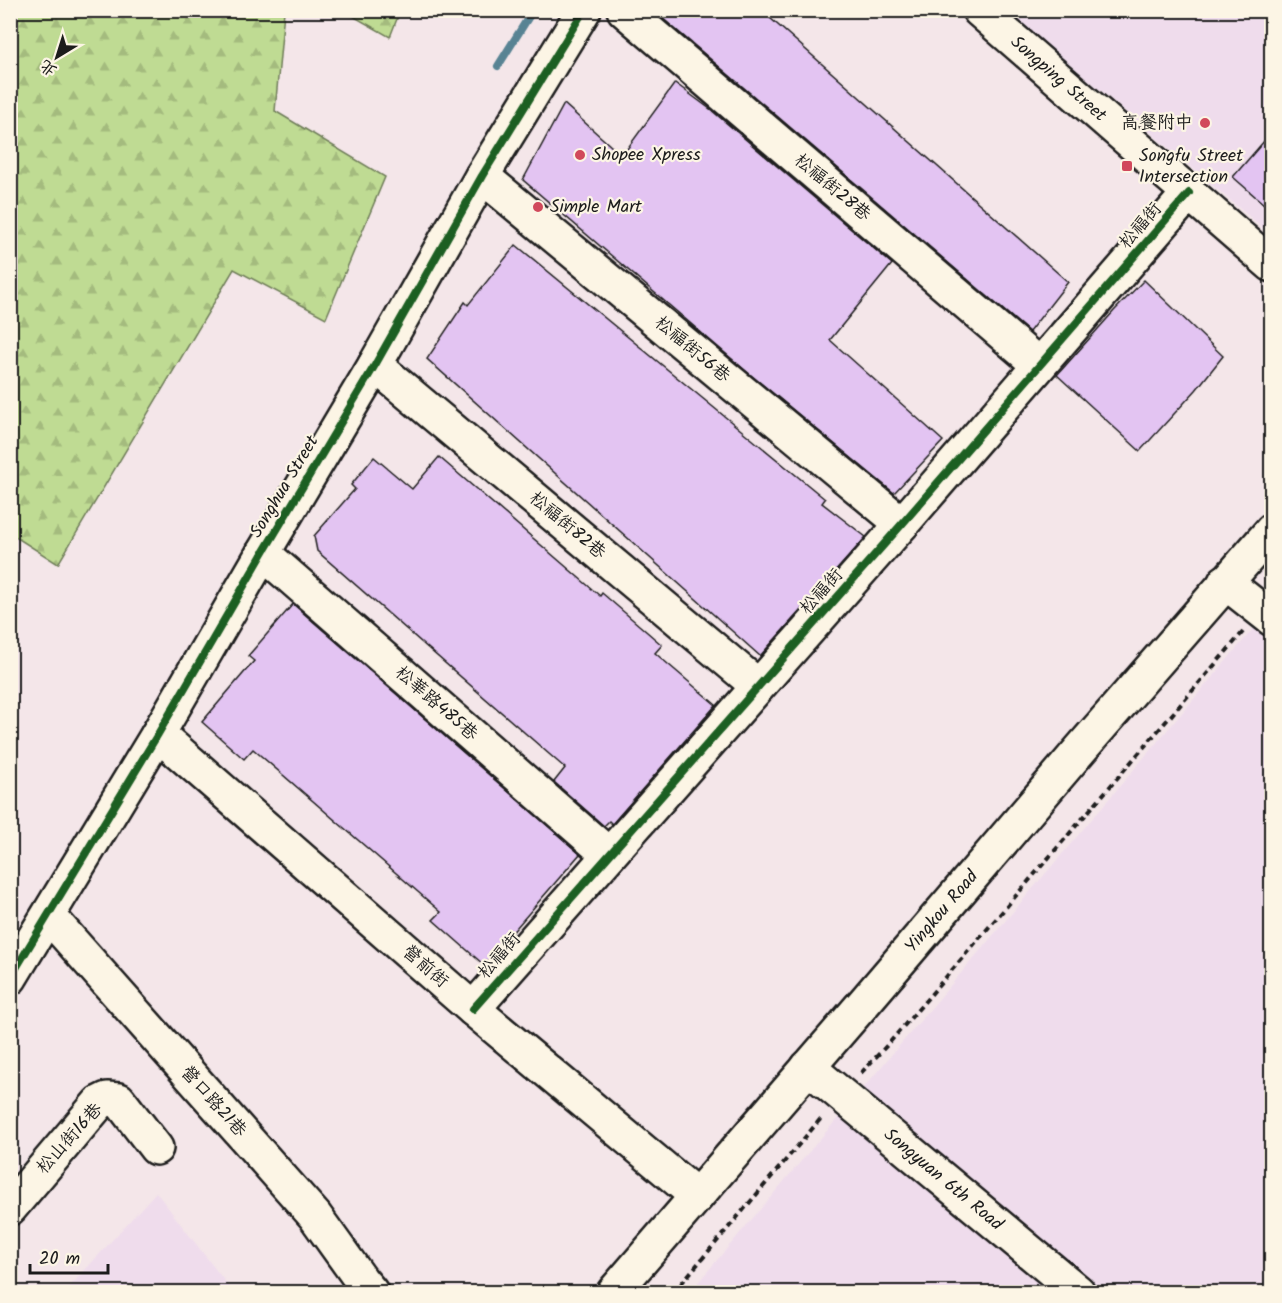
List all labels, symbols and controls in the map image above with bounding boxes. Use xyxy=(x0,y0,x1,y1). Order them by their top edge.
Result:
north arrow xyxy=(27,27,87,87)
street label: Songping Street xyxy=(1003,29,1114,130)
text: 北 xyxy=(35,53,63,82)
place label: 高餐附中 xyxy=(1121,109,1193,138)
marker: 高餐附中 xyxy=(1198,116,1212,130)
place label: Shopee Xpress xyxy=(592,141,701,170)
place label: Songfu Street Intersection xyxy=(1139,142,1244,192)
street label: 松福街28巷 xyxy=(787,147,877,229)
marker: Shopee Xpress xyxy=(573,148,587,162)
marker: Songfu Street Intersection xyxy=(1120,159,1134,173)
place label: Simple Mart xyxy=(550,193,643,222)
street label: 松福街 xyxy=(1112,196,1170,256)
marker: Simple Mart xyxy=(531,200,545,214)
street label: 松福街56巷 xyxy=(648,309,736,391)
street label: Songhua Street xyxy=(243,429,328,544)
street label: 松福街82巷 xyxy=(522,485,612,567)
street label: 松福街 xyxy=(793,562,851,622)
street label: 松華路485巷 xyxy=(388,659,484,749)
street label: Yingkou Road xyxy=(898,863,986,960)
street label: 松福街 xyxy=(471,926,529,986)
street label: 營前街 xyxy=(395,938,455,996)
street label: 營口路21巷 xyxy=(173,1060,253,1144)
street label: 松山街16巷 xyxy=(30,1097,110,1181)
street label: Songyuan 6th Road xyxy=(877,1121,1010,1239)
scale bar xyxy=(30,1237,108,1275)
text: 20 m xyxy=(39,1245,80,1274)

